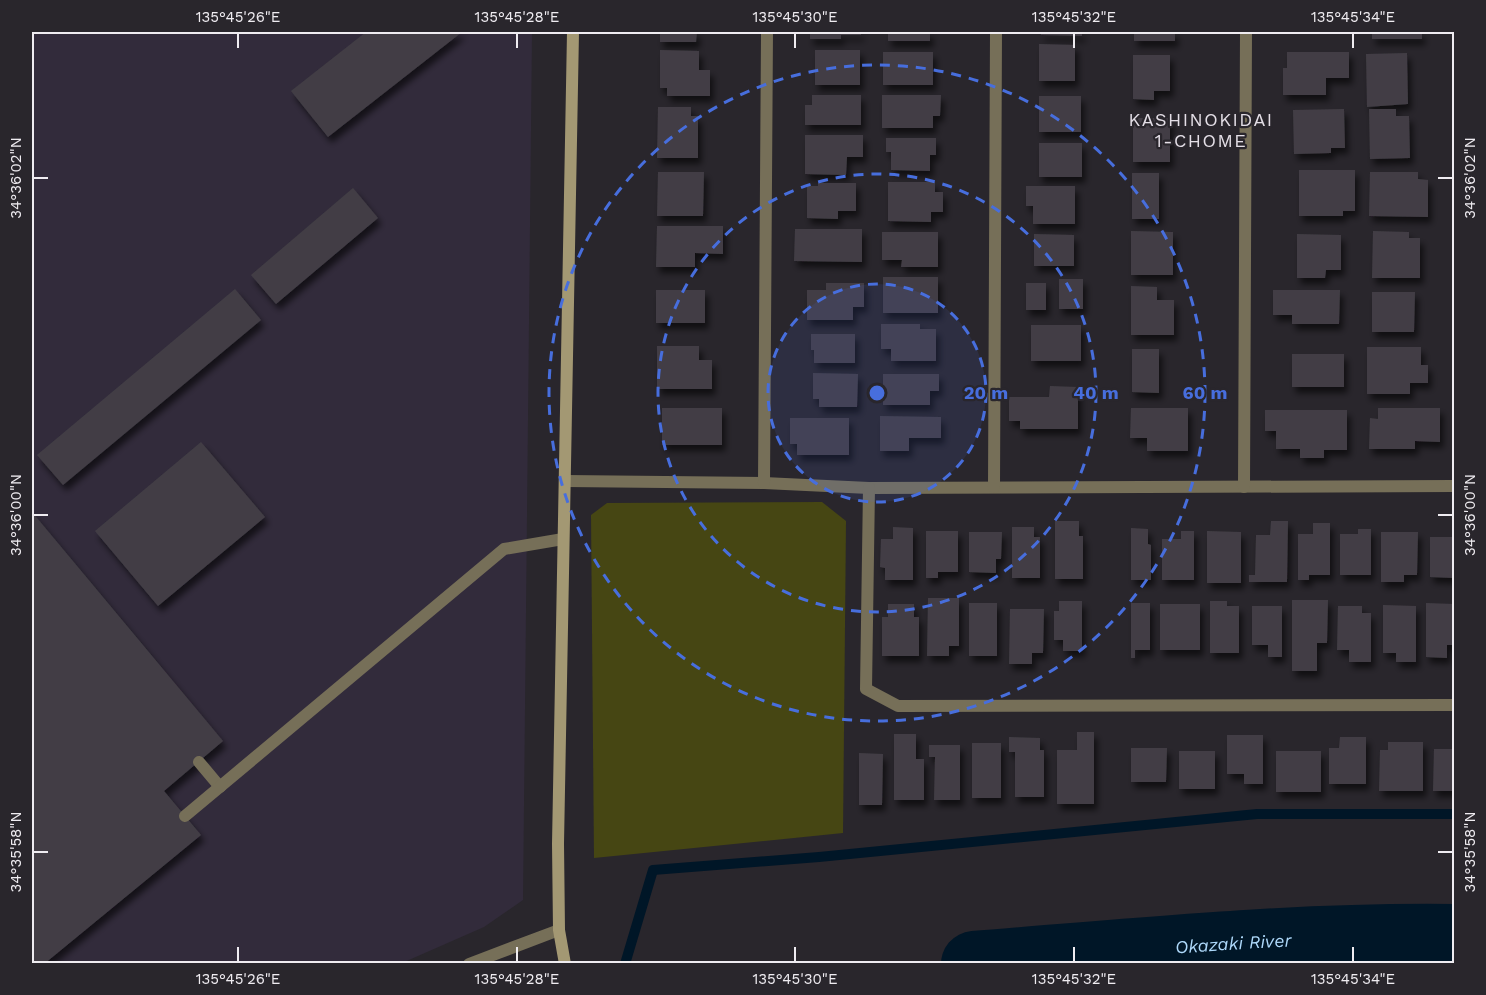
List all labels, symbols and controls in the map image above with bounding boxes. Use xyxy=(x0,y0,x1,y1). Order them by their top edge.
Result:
text: 135°45'26"E xyxy=(196,8,280,26)
text: 135°45'28"E xyxy=(475,8,559,26)
text: 135°45'30"E xyxy=(753,8,837,26)
text: 135°45'32"E xyxy=(1032,8,1116,26)
text: 135°45'34"E xyxy=(1311,8,1395,26)
district label: KASHINOKIDAI 1-CHOME xyxy=(1128,109,1274,151)
text: 34°36'02"N xyxy=(7,137,25,219)
text: 34°36'02"N xyxy=(1461,137,1479,219)
text: 20 m xyxy=(964,382,1008,403)
text: 40 m xyxy=(1073,382,1119,403)
text: 60 m xyxy=(1183,382,1227,403)
centre of rings xyxy=(867,383,887,403)
text: 34°36'00"N xyxy=(7,474,25,556)
text: 34°36'00"N xyxy=(1461,474,1479,556)
text: 34°35'58"N xyxy=(7,812,25,892)
text: 34°35'58"N xyxy=(1461,812,1479,892)
water label: Okazaki River xyxy=(1174,929,1293,958)
text: 135°45'26"E xyxy=(196,970,280,988)
text: 135°45'28"E xyxy=(475,970,559,988)
text: 135°45'30"E xyxy=(753,970,837,988)
text: 135°45'32"E xyxy=(1032,970,1116,988)
text: 135°45'34"E xyxy=(1311,970,1395,988)

